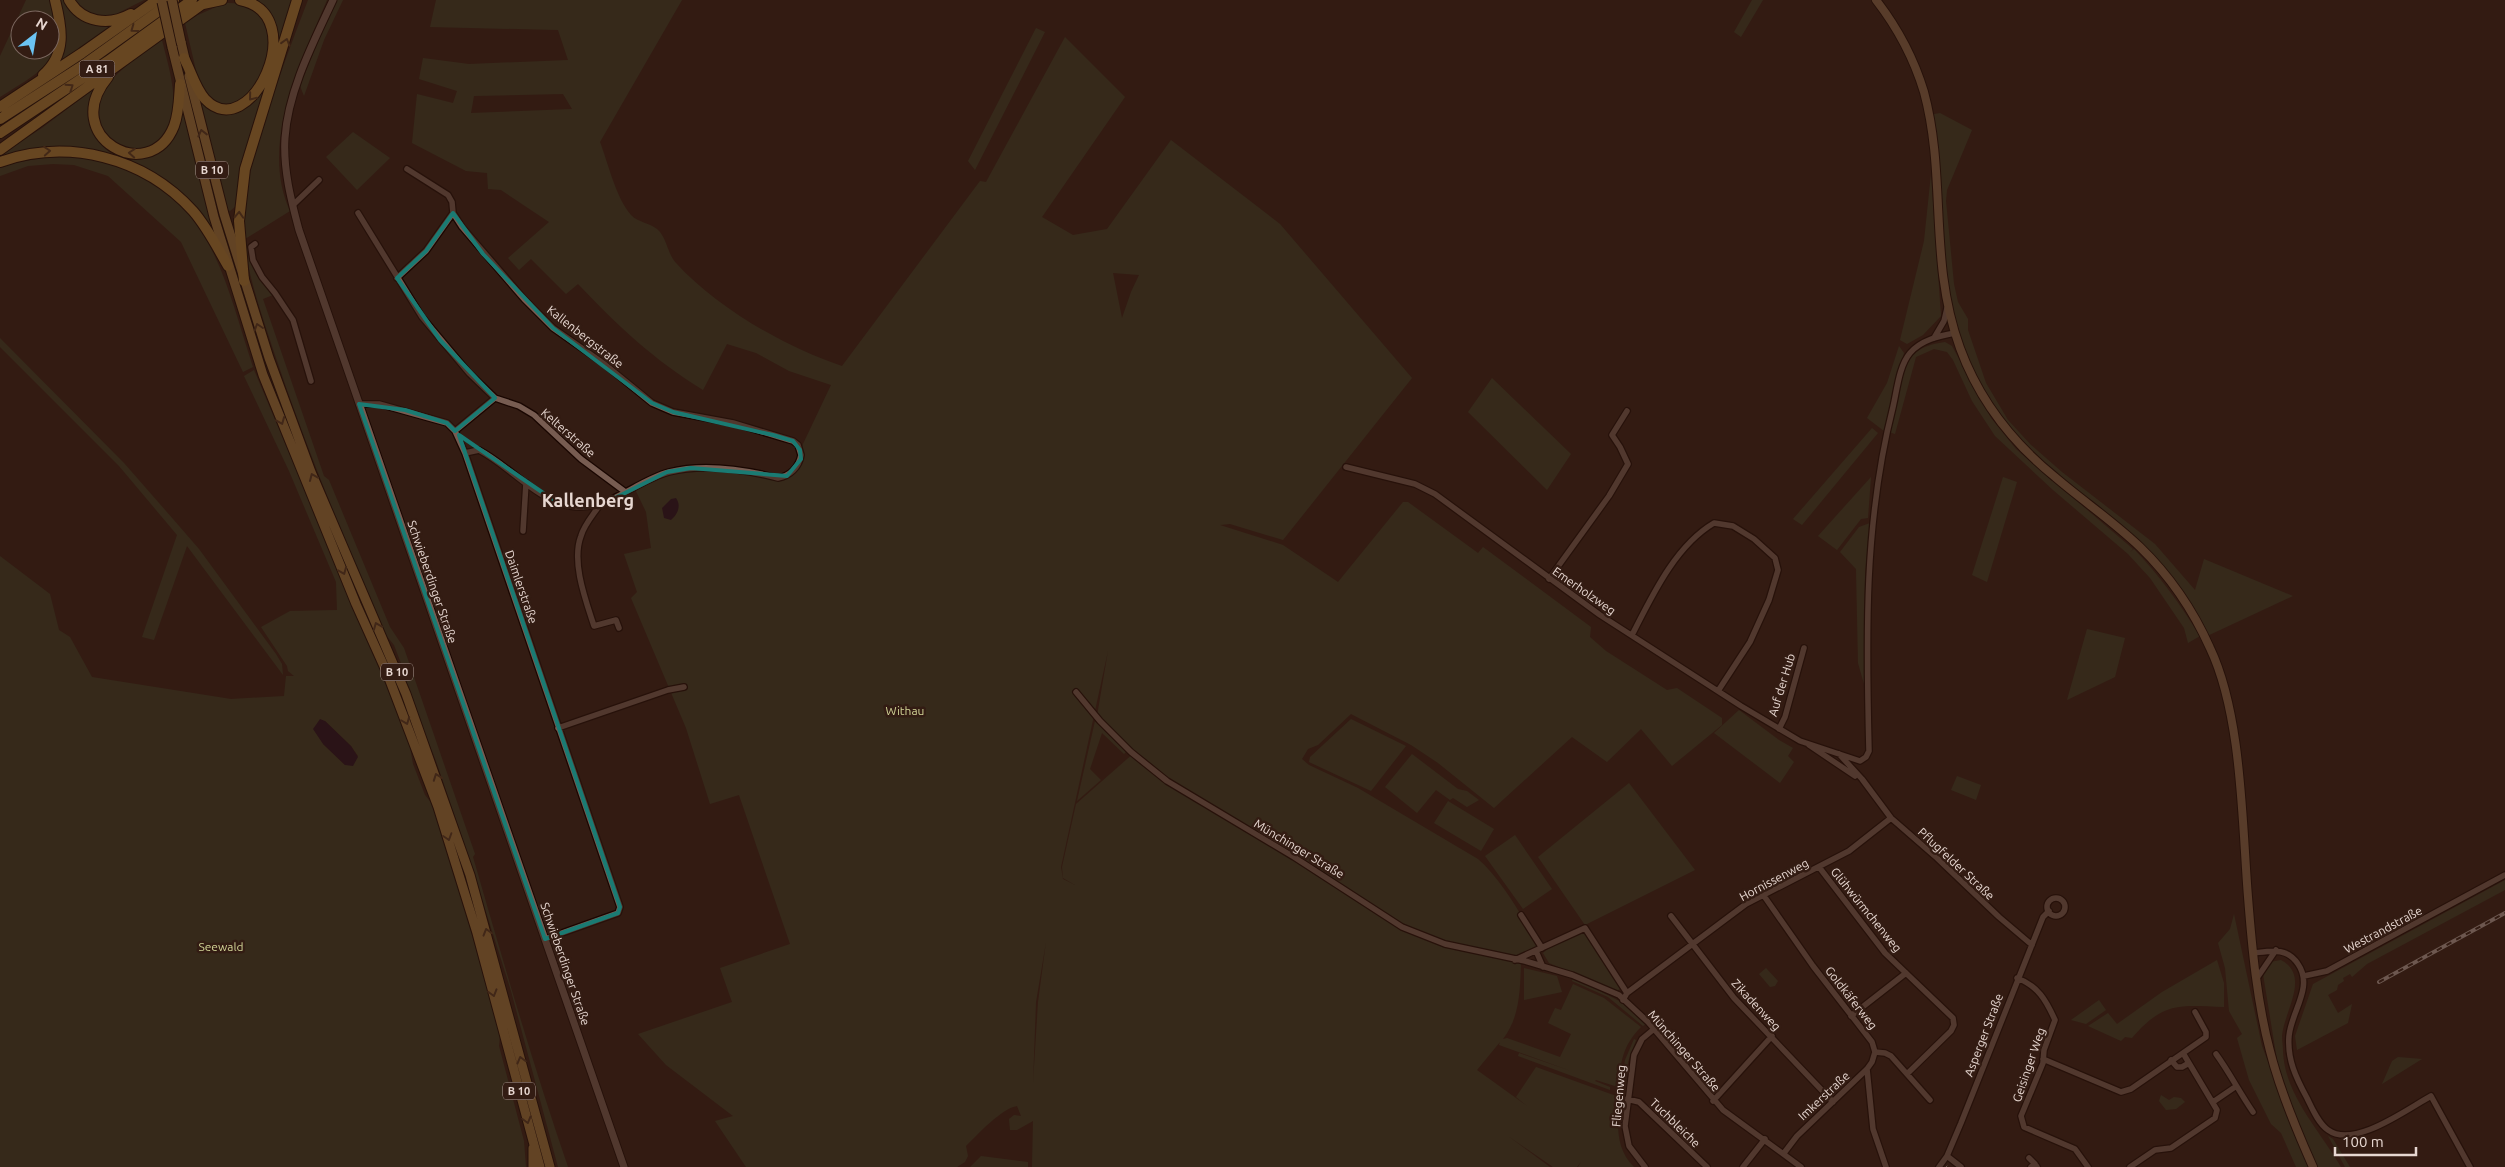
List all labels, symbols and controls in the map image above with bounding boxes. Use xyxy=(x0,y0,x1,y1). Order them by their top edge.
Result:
north arrow xyxy=(10,10,60,60)
text: N xyxy=(33,14,50,33)
one-way arrow xyxy=(131,23,140,31)
one-way arrow xyxy=(280,38,290,46)
road number: A 81 xyxy=(80,61,114,78)
one-way arrow xyxy=(64,84,74,93)
one-way arrow xyxy=(249,91,258,100)
one-way arrow xyxy=(197,128,208,137)
one-way arrow xyxy=(44,146,52,157)
one-way arrow xyxy=(128,147,136,158)
road number: B 10 xyxy=(196,162,228,178)
one-way arrow xyxy=(234,211,245,219)
street label: Kallenbergstraße xyxy=(545,303,626,370)
one-way arrow xyxy=(254,323,264,331)
street label: Kelterstraße xyxy=(539,406,598,460)
one-way arrow xyxy=(276,416,286,424)
one-way arrow xyxy=(309,473,320,482)
district label: Kallenberg xyxy=(542,490,634,510)
street label: Schwieberdinger Straße xyxy=(405,519,460,645)
street label: Daimlerstraße xyxy=(503,548,540,625)
street label: Emerholzweg xyxy=(1550,564,1618,617)
one-way arrow xyxy=(336,566,347,575)
one-way arrow xyxy=(373,623,383,631)
street label: Auf der Hub xyxy=(1766,652,1797,718)
road number: B 10 xyxy=(381,664,413,680)
park label: Withau xyxy=(886,704,924,717)
one-way arrow xyxy=(400,716,410,725)
one-way arrow xyxy=(433,774,443,782)
street label: Münchinger Straße xyxy=(1252,817,1347,881)
street label: Pflugfelder Straße xyxy=(1916,825,1997,902)
one-way arrow xyxy=(442,832,452,841)
street label: Hornissenweg xyxy=(1737,856,1811,903)
street label: Glühwürmchenweg xyxy=(1828,865,1904,954)
street label: Schwieberdinger Straße xyxy=(538,901,593,1027)
street label: Westrandstraße xyxy=(2342,904,2424,956)
one-way arrow xyxy=(482,929,492,937)
park label: Seewald xyxy=(198,940,244,953)
street label: Goldkäferweg xyxy=(1823,964,1880,1032)
street label: Zikadenweg xyxy=(1729,976,1783,1033)
one-way arrow xyxy=(488,988,498,996)
street label: Asperger Straße xyxy=(1962,992,2005,1078)
street label: Münchinger Straße xyxy=(1646,1008,1723,1094)
street label: Geisinger Weg xyxy=(2010,1026,2047,1104)
one-way arrow xyxy=(517,1056,527,1064)
street label: Fliegenweg xyxy=(1609,1064,1628,1127)
street label: Imkerstraße xyxy=(1795,1069,1852,1123)
road number: B 10 xyxy=(503,1082,535,1100)
street label: Tuchbleiche xyxy=(1648,1096,1703,1150)
one-way arrow xyxy=(521,1116,532,1124)
scale bar xyxy=(2335,1124,2416,1156)
text: 100 m xyxy=(2342,1133,2384,1150)

